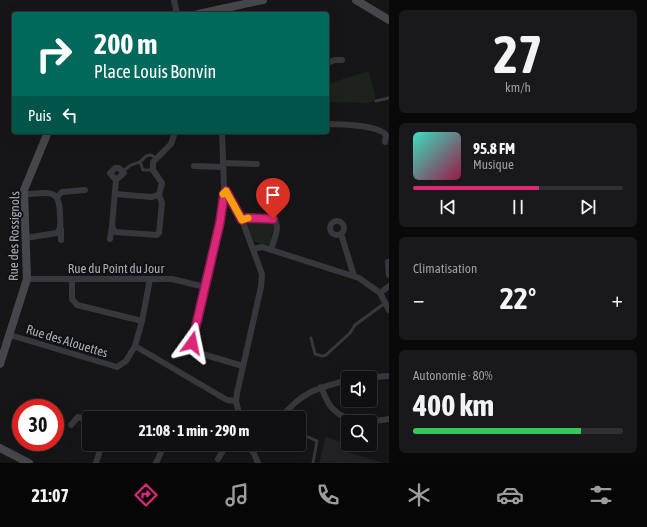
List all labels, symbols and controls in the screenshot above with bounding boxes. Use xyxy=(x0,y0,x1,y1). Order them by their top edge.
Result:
text: 27 xyxy=(494,24,542,84)
icon: right xyxy=(28,28,80,80)
text: 200 m xyxy=(94,28,157,60)
text: Place Louis Bonvin xyxy=(94,61,216,82)
text: km/h xyxy=(505,80,531,95)
icon: left xyxy=(59,104,81,126)
text: Puis xyxy=(28,107,51,124)
text: 95.8 FM xyxy=(473,140,515,157)
text: Musique xyxy=(473,157,514,172)
pin xyxy=(256,178,290,219)
icon: arrive xyxy=(262,184,284,206)
street label: Rue des Rossignols xyxy=(6,191,22,281)
icon: previous xyxy=(437,196,459,218)
icon: pause xyxy=(507,196,529,218)
icon: next xyxy=(577,196,599,218)
street label: Rue du Point du Jour xyxy=(68,261,164,276)
text: Climatisation xyxy=(413,261,477,276)
text: 22° xyxy=(500,281,536,315)
text: − xyxy=(413,286,424,312)
text: + xyxy=(612,286,623,312)
street label: Rue des Alouettes xyxy=(24,321,110,361)
position arrow xyxy=(171,322,213,364)
text: Autonomie · 80% xyxy=(413,368,493,383)
map controls xyxy=(341,371,377,451)
button: sound xyxy=(341,371,377,407)
text: 400 km xyxy=(413,388,494,422)
speed limit sign: 30 xyxy=(12,399,64,451)
button: search xyxy=(341,415,377,451)
text: 21:08 · 1 min · 290 m xyxy=(139,422,249,439)
icon: directions xyxy=(132,481,160,509)
icon: music xyxy=(223,481,251,509)
icon: phone xyxy=(314,481,342,509)
icon: climate xyxy=(405,481,433,509)
icon: car xyxy=(496,481,524,509)
icon: filters xyxy=(587,481,615,509)
text: 21:07 xyxy=(32,485,69,506)

